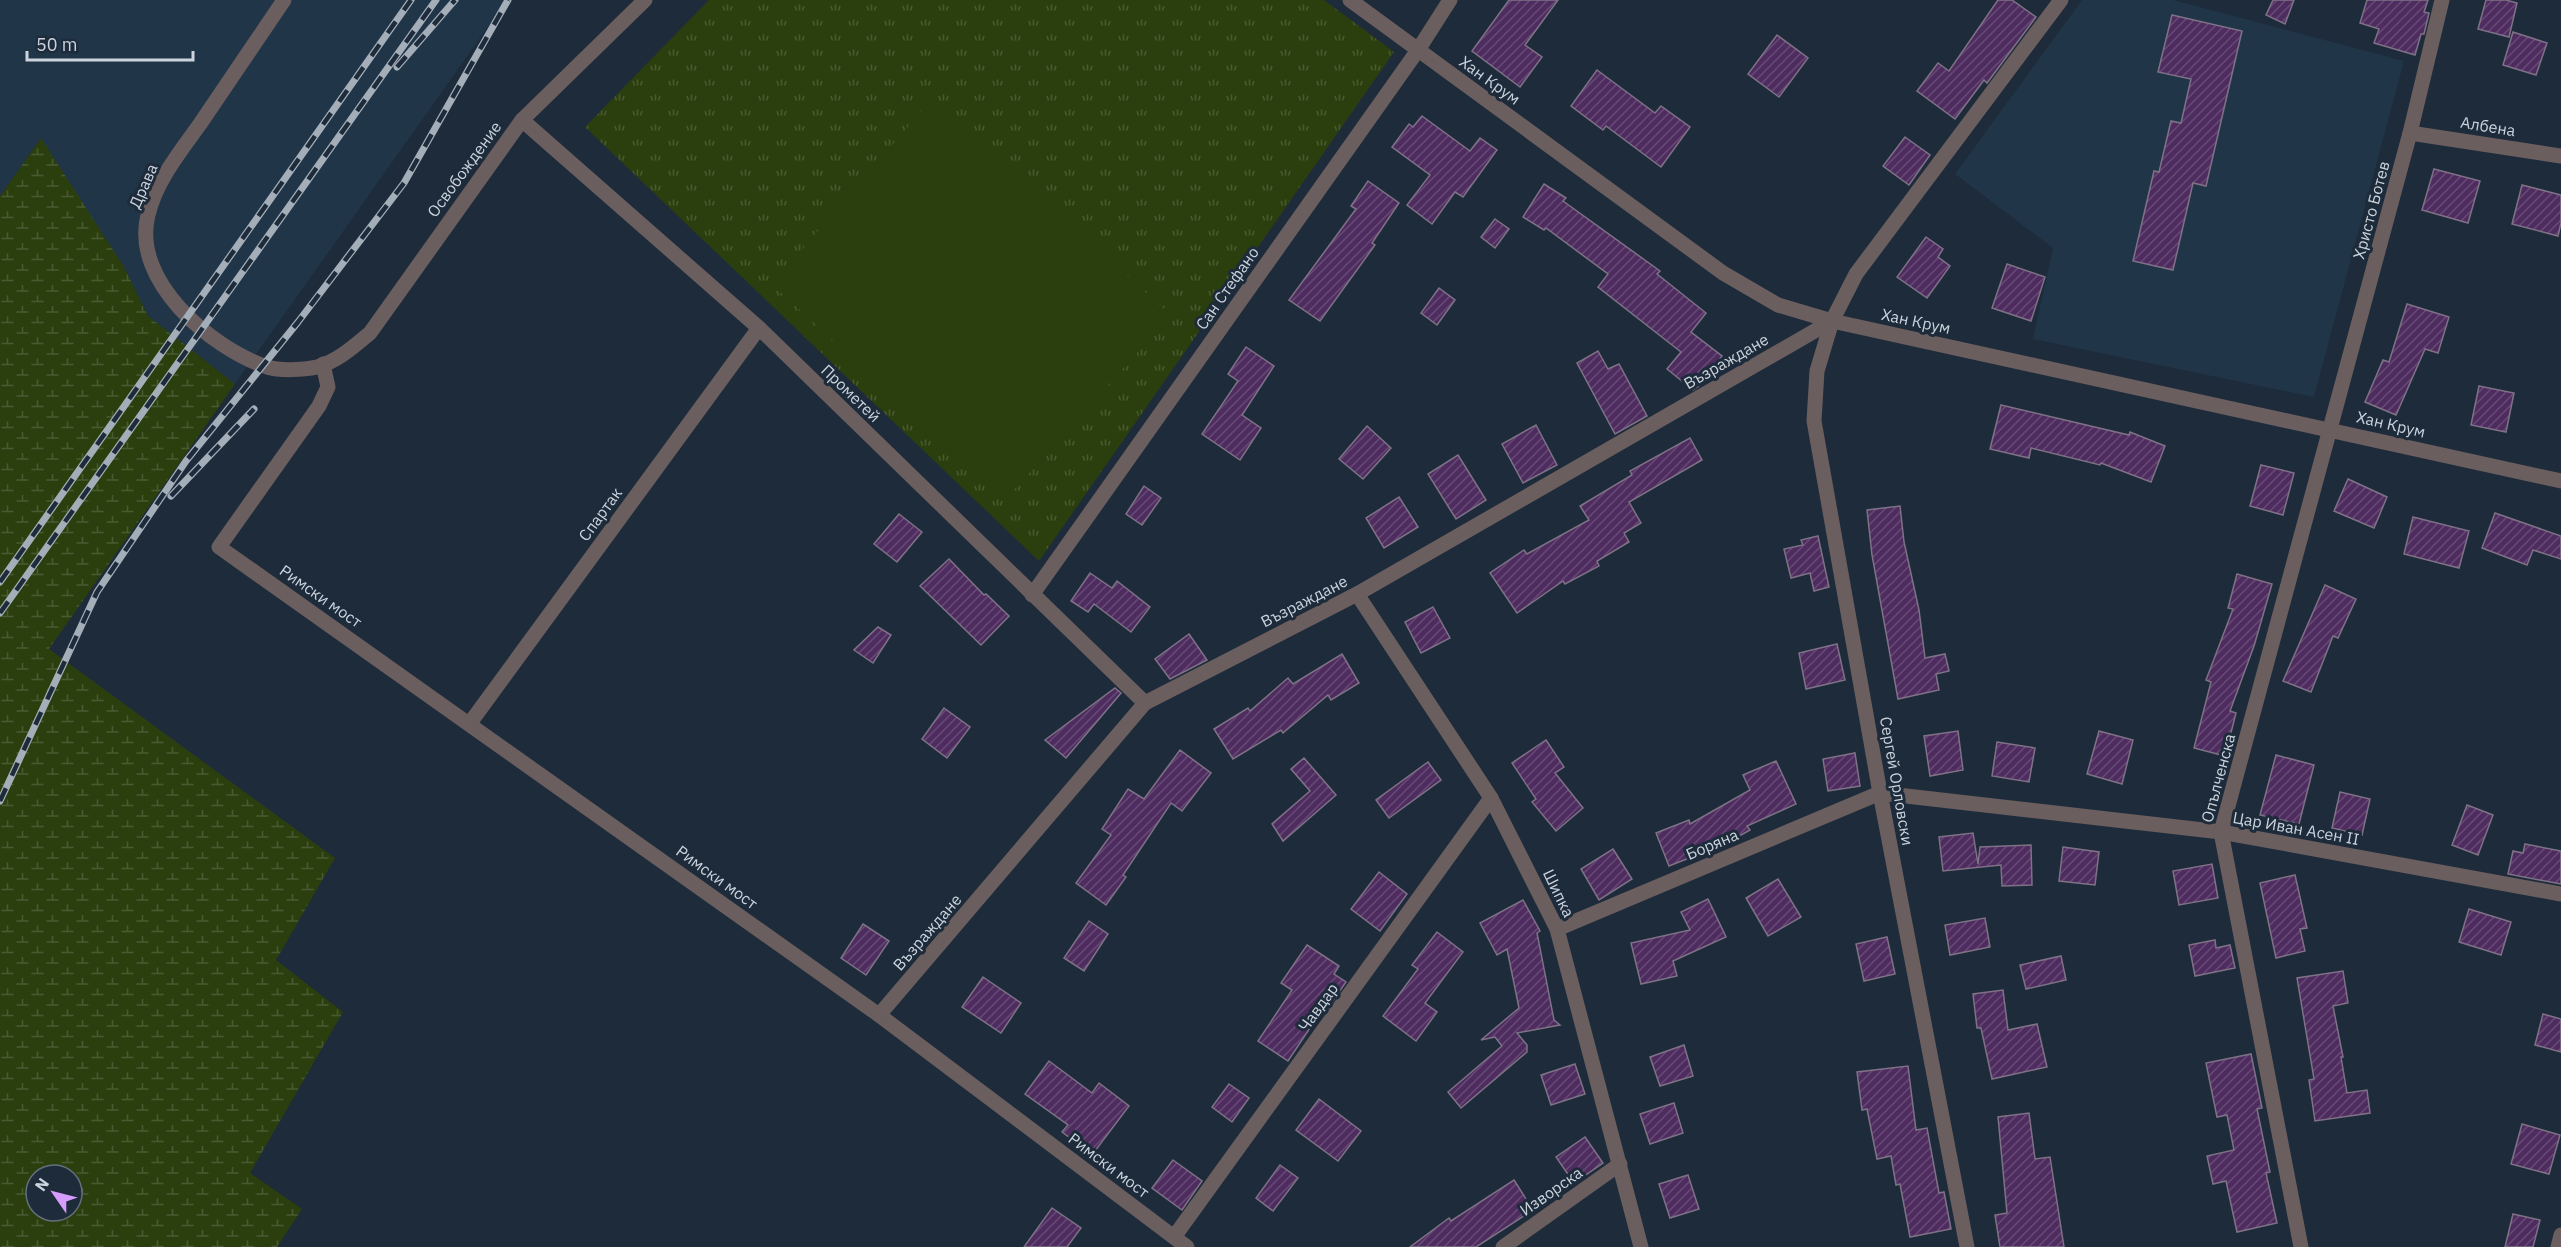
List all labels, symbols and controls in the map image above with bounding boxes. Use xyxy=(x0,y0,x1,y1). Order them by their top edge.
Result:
scale bar xyxy=(27,24,194,62)
text: 50 m xyxy=(36,33,78,56)
street label: Хан Крум xyxy=(1456,51,1524,109)
street label: Албена xyxy=(2459,112,2517,140)
street label: Освобождение xyxy=(423,117,506,221)
street label: Христо Ботев xyxy=(2348,159,2394,261)
street label: Драва xyxy=(124,160,162,211)
street label: Сан Стефано xyxy=(1191,243,1263,333)
street label: Хан Крум xyxy=(1880,304,1952,338)
street label: Възраждане xyxy=(1680,329,1772,393)
street label: Прометей xyxy=(817,360,885,426)
street label: Хан Крум xyxy=(2355,406,2427,442)
street label: Спартак xyxy=(574,483,626,545)
street label: Римски мост xyxy=(276,560,366,632)
street label: Възраждане xyxy=(1257,571,1351,631)
street label: Сергей Орловски xyxy=(1876,715,1918,847)
street label: Опълченска xyxy=(2197,731,2240,825)
street label: Цар Иван Асен II xyxy=(2231,807,2361,849)
street label: Боряна xyxy=(1683,824,1742,864)
street label: Римски мост xyxy=(672,841,762,914)
street label: Шипка xyxy=(1539,866,1579,921)
street label: Възраждане xyxy=(888,890,966,974)
street label: Чавдар xyxy=(1294,979,1342,1035)
street label: Римски мост xyxy=(1065,1128,1154,1202)
street label: Изворска xyxy=(1516,1162,1586,1220)
north arrow xyxy=(24,1163,84,1223)
text: N xyxy=(30,1174,53,1195)

